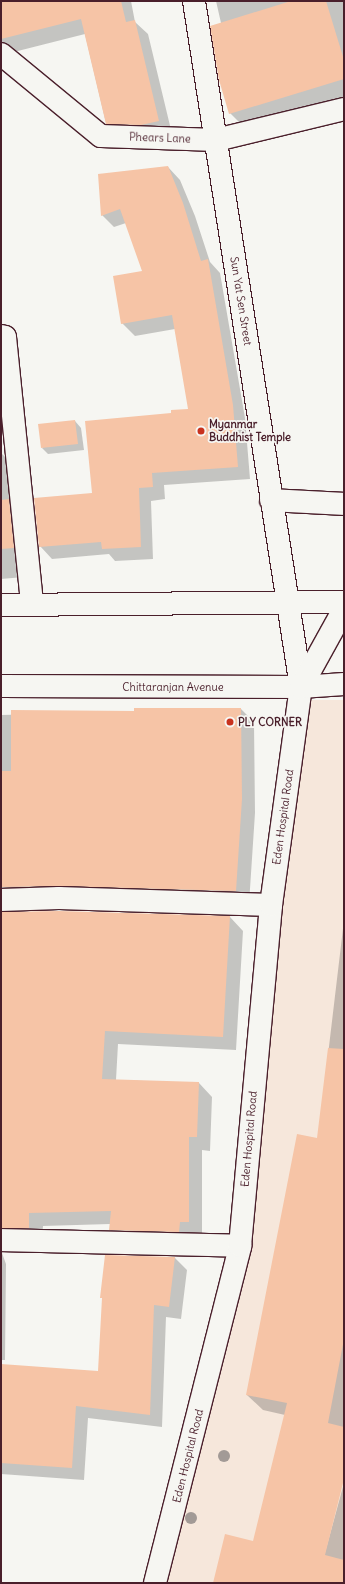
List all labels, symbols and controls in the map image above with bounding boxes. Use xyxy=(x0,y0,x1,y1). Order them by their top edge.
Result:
street label: Phears Lane xyxy=(129,130,191,146)
street label: Sun Yat Sen Street xyxy=(227,256,255,346)
place label: Myanmar Buddhist Temple xyxy=(209,418,291,444)
marker: Myanmar Buddhist Temple xyxy=(196,426,206,436)
street label: Chittaranjan Avenue xyxy=(122,680,224,694)
place label: PLY CORNER xyxy=(238,715,302,729)
marker: PLY CORNER xyxy=(225,717,235,727)
street label: Eden Hospital Road xyxy=(270,768,296,866)
street label: Eden Hospital Road xyxy=(238,1090,260,1188)
street label: Eden Hospital Road xyxy=(170,1408,206,1504)

